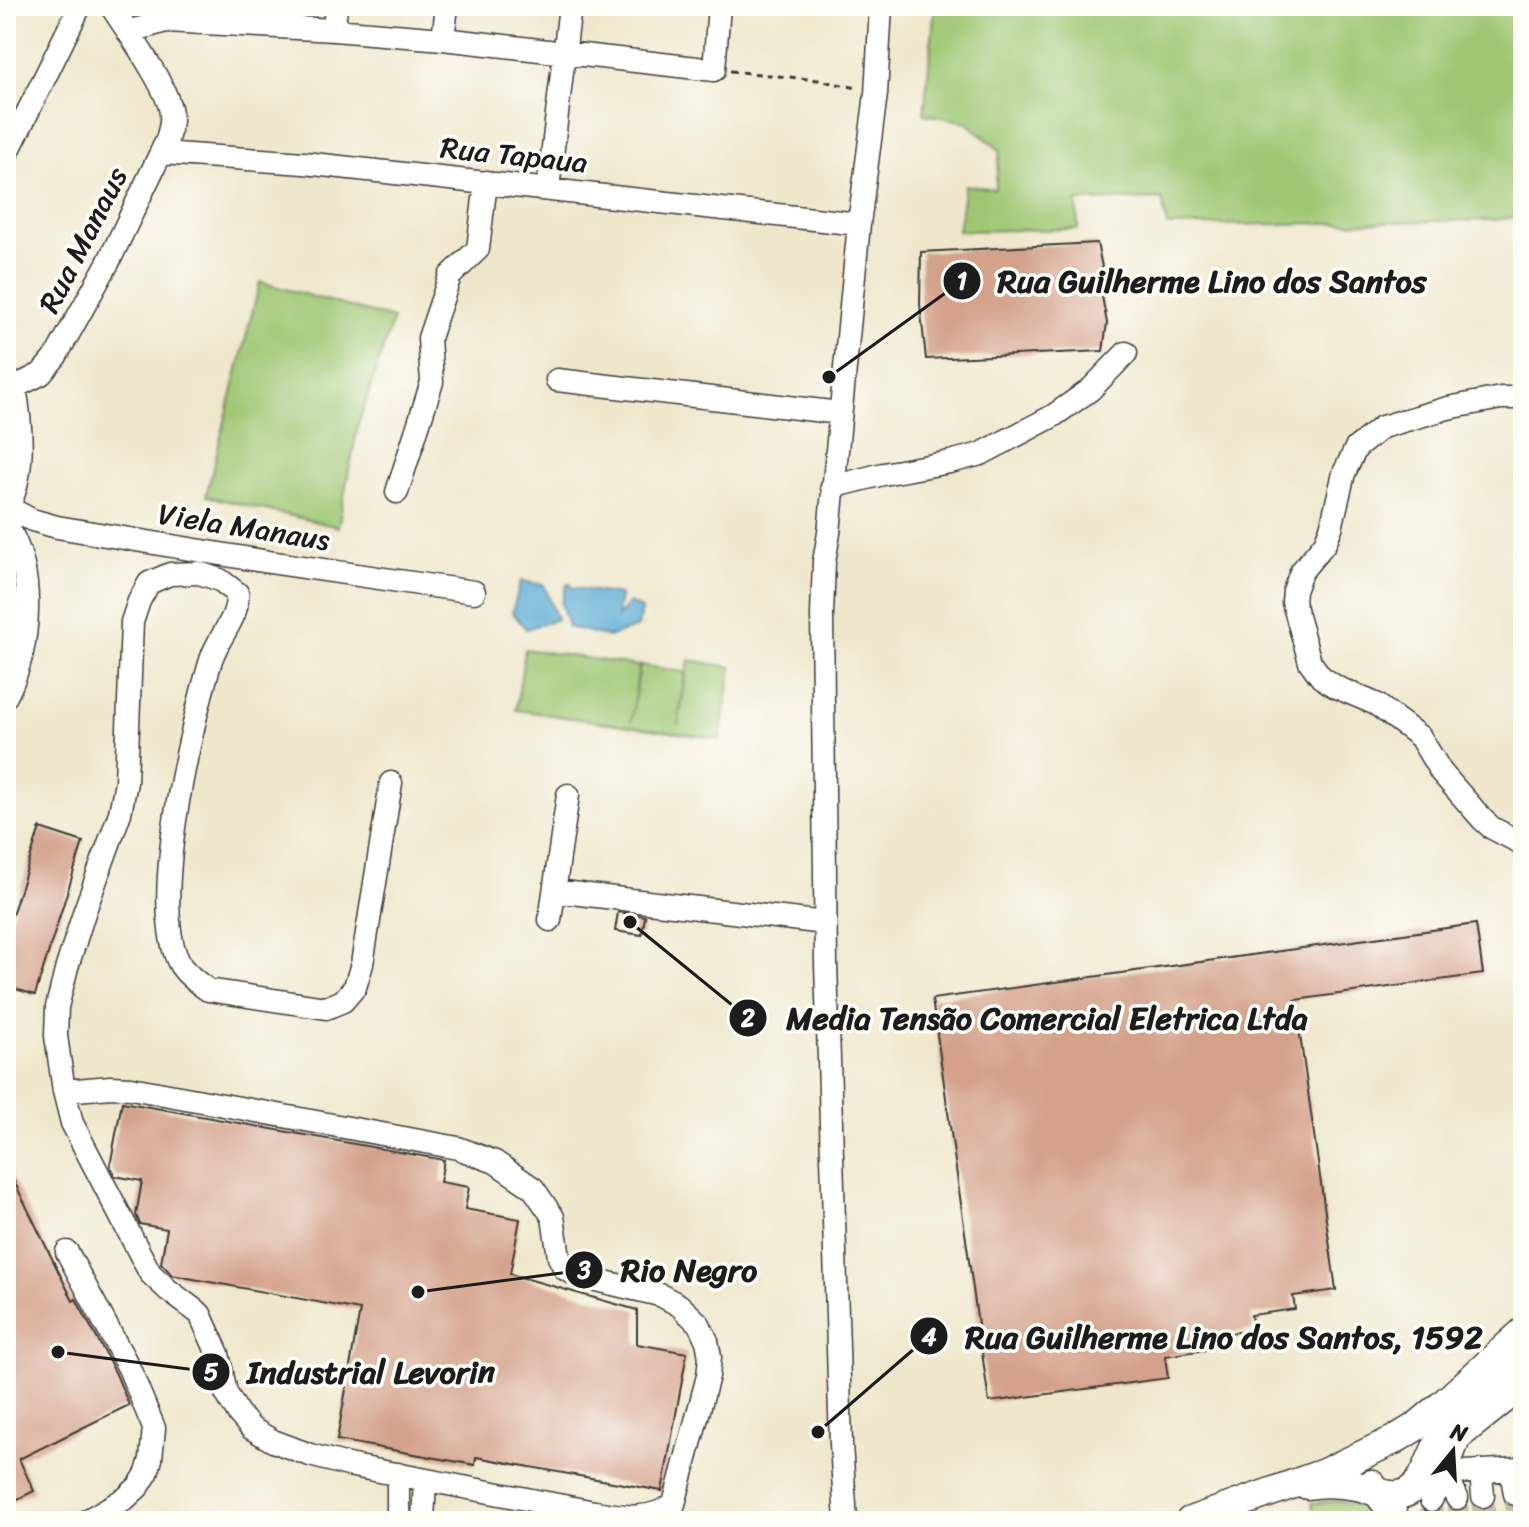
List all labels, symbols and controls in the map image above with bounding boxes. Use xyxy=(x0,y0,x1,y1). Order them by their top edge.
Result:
street label: Rua Tapaua xyxy=(438,120,590,190)
street label: Rua Manaus xyxy=(23,157,143,323)
callout: Rua Guilherme Lino dos Santos xyxy=(942,253,1443,309)
text: Rua Guilherme Lino dos Santos xyxy=(996,253,1428,310)
text: 1 xyxy=(957,260,967,302)
street label: Viela Manaus xyxy=(154,487,334,567)
callout: Media Tensão Comercial Eletrica Ltda xyxy=(728,990,1327,1046)
text: Media Tensão Comercial Eletrica Ltda xyxy=(785,990,1308,1047)
text: 2 xyxy=(740,997,755,1039)
callout: Rio Negro xyxy=(564,1242,773,1298)
text: Rio Negro xyxy=(620,1242,758,1299)
text: 3 xyxy=(576,1249,591,1291)
callout: Rua Guilherme Lino dos Santos, 1592 xyxy=(909,1308,1499,1364)
text: Rua Guilherme Lino dos Santos, 1592 xyxy=(964,1309,1483,1366)
text: 4 xyxy=(922,1316,937,1358)
callout: Industrial Levorin xyxy=(191,1344,511,1400)
text: Industrial Levorin xyxy=(245,1344,496,1401)
text: 5 xyxy=(204,1351,219,1393)
north arrow xyxy=(1413,1411,1493,1491)
text: N xyxy=(1445,1411,1473,1454)

